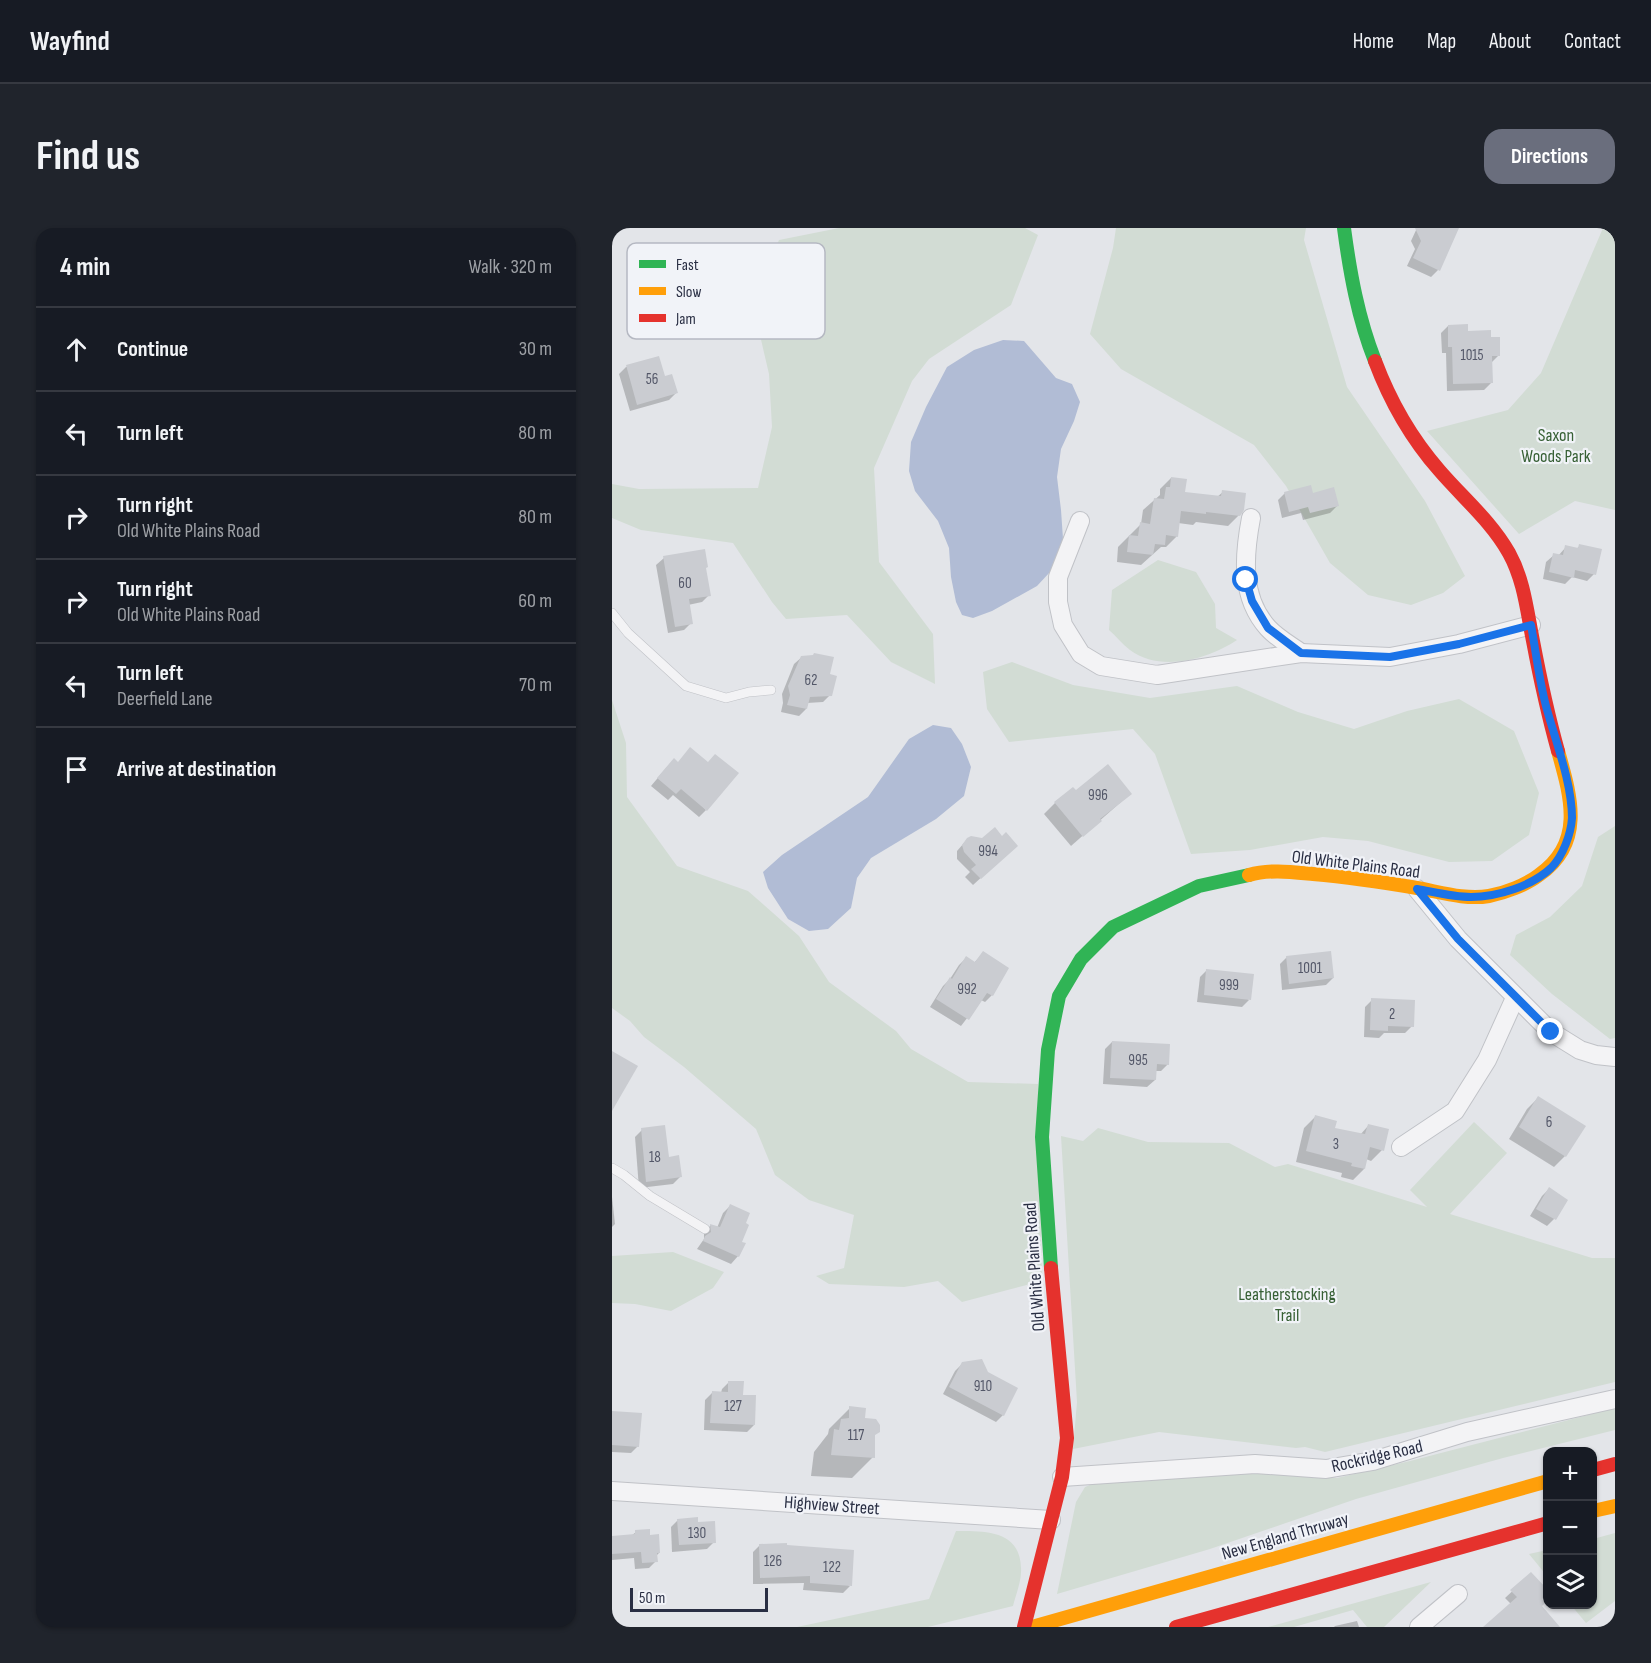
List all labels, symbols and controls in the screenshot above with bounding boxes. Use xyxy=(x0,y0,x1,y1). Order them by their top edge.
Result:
text: Wayfind xyxy=(30,25,110,58)
text: Home xyxy=(1353,29,1394,54)
text: Map xyxy=(1427,29,1456,54)
text: About xyxy=(1489,29,1531,54)
text: Contact xyxy=(1564,29,1621,54)
button: Directions xyxy=(1484,129,1615,184)
text: Find us xyxy=(36,131,140,182)
legend xyxy=(627,243,825,339)
text: 4 min xyxy=(60,252,110,283)
text: Walk · 320 m xyxy=(469,255,552,279)
text: Fast xyxy=(676,256,699,275)
text: Slow xyxy=(676,283,701,302)
text: Jam xyxy=(675,310,696,329)
icon: ahead xyxy=(60,333,93,366)
text: Continue xyxy=(117,336,188,363)
text: 30 m xyxy=(519,337,552,361)
house number: 1015 xyxy=(1460,346,1484,365)
house number: 56 xyxy=(646,370,658,389)
icon: left xyxy=(60,417,93,450)
text: Turn left xyxy=(117,420,183,447)
text: 80 m xyxy=(518,421,552,445)
park label: Saxon Woods Park xyxy=(1521,425,1591,467)
text: Turn right xyxy=(117,492,193,519)
icon: right xyxy=(60,501,93,534)
text: 80 m xyxy=(518,505,552,529)
text: Old White Plains Road xyxy=(117,519,260,543)
route start xyxy=(1232,566,1258,592)
house number: 60 xyxy=(678,574,692,593)
text: Turn right xyxy=(117,576,193,603)
icon: right xyxy=(60,585,93,618)
text: 60 m xyxy=(518,589,552,613)
text: Old White Plains Road xyxy=(117,603,260,627)
text: Turn left xyxy=(117,660,183,687)
icon: left xyxy=(60,669,93,702)
house number: 62 xyxy=(805,671,817,690)
text: 70 m xyxy=(519,673,552,697)
text: Deerfield Lane xyxy=(117,687,213,711)
icon: arrive xyxy=(60,753,93,786)
text: Arrive at destination xyxy=(117,756,276,783)
house number: 996 xyxy=(1088,786,1108,805)
house number: 994 xyxy=(978,842,998,861)
street label: Old White Plains Road xyxy=(1291,846,1421,883)
house number: 1001 xyxy=(1298,959,1323,978)
house number: 999 xyxy=(1219,976,1239,995)
house number: 992 xyxy=(957,980,977,999)
house number: 2 xyxy=(1389,1005,1395,1024)
route end xyxy=(1537,1018,1563,1044)
house number: 995 xyxy=(1128,1051,1148,1070)
house number: 6 xyxy=(1546,1113,1552,1132)
house number: 3 xyxy=(1333,1135,1339,1154)
house number: 18 xyxy=(649,1148,661,1167)
street label: Old White Plains Road xyxy=(1020,1202,1049,1332)
park label: Leatherstocking Trail xyxy=(1238,1284,1336,1326)
house number: 910 xyxy=(974,1377,992,1396)
house number: 127 xyxy=(724,1397,742,1416)
house number: 117 xyxy=(848,1426,864,1445)
street label: Rockridge Road xyxy=(1330,1436,1425,1477)
map controls xyxy=(1543,1447,1597,1609)
button: + xyxy=(1543,1447,1597,1501)
street label: Highview Street xyxy=(783,1492,881,1519)
button: − xyxy=(1543,1501,1597,1555)
street label: New England Thruway xyxy=(1219,1508,1351,1565)
house number: 130 xyxy=(688,1524,706,1543)
house number: 126 xyxy=(764,1552,782,1571)
button: layers xyxy=(1543,1555,1597,1609)
house number: 122 xyxy=(823,1558,841,1577)
scale bar xyxy=(630,1585,768,1612)
text: 50 m xyxy=(639,1589,665,1608)

